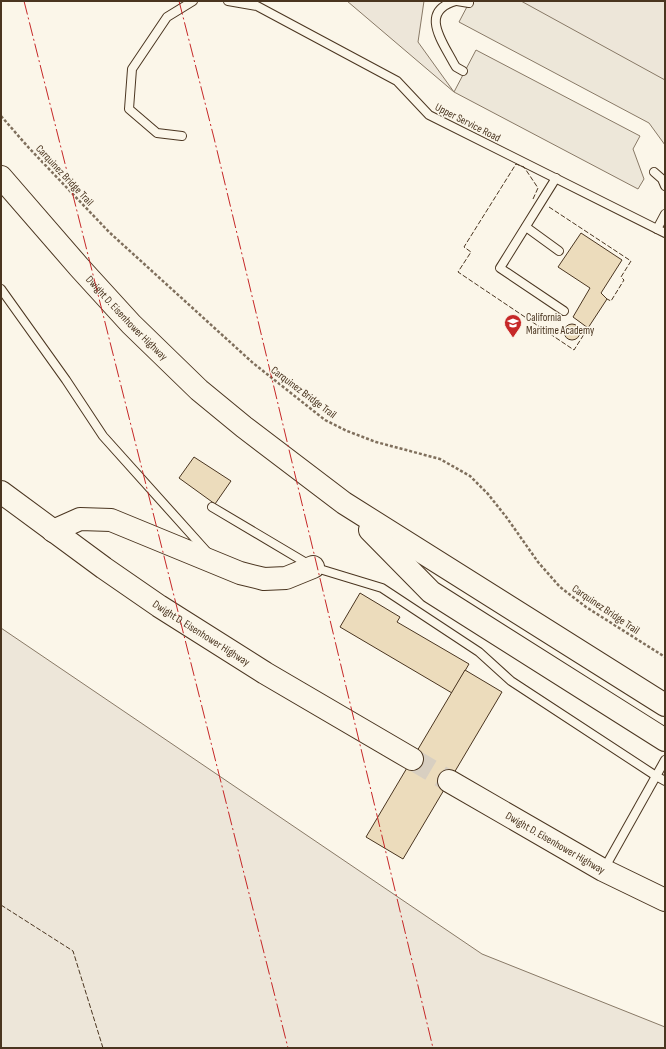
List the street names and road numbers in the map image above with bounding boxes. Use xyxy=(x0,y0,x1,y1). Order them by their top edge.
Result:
street label: Upper Service Road xyxy=(433,100,503,145)
street label: Carquinez Bridge Trail xyxy=(33,142,96,209)
street label: Dwight D. Eisenhower Highway xyxy=(83,273,171,364)
street label: Carquinez Bridge Trail xyxy=(268,364,339,421)
street label: Carquinez Bridge Trail xyxy=(570,582,642,637)
street label: Dwight D. Eisenhower Highway xyxy=(150,598,253,669)
street label: Dwight D. Eisenhower Highway xyxy=(503,809,608,877)

